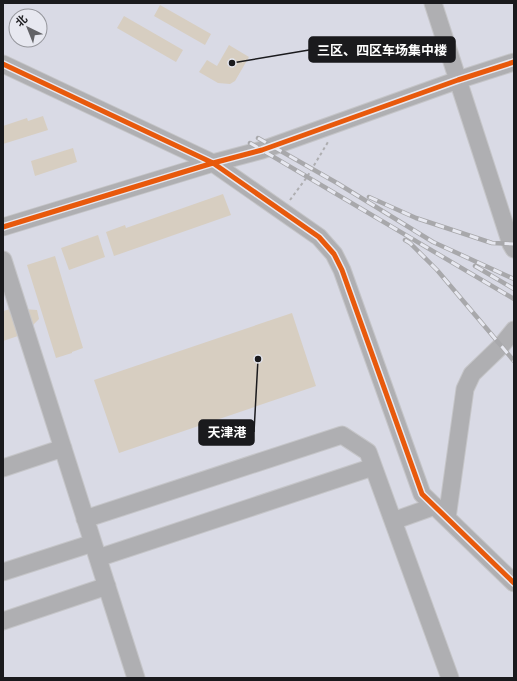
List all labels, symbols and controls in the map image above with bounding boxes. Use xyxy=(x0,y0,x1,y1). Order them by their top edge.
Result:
north arrow xyxy=(8,8,48,48)
text: 北 xyxy=(13,13,29,29)
callout: 三区、四区车场集中楼 xyxy=(309,37,455,62)
text: 三区、四区车场集中楼 xyxy=(317,43,447,57)
callout: 天津港 xyxy=(199,420,254,445)
text: 天津港 xyxy=(207,425,247,439)

